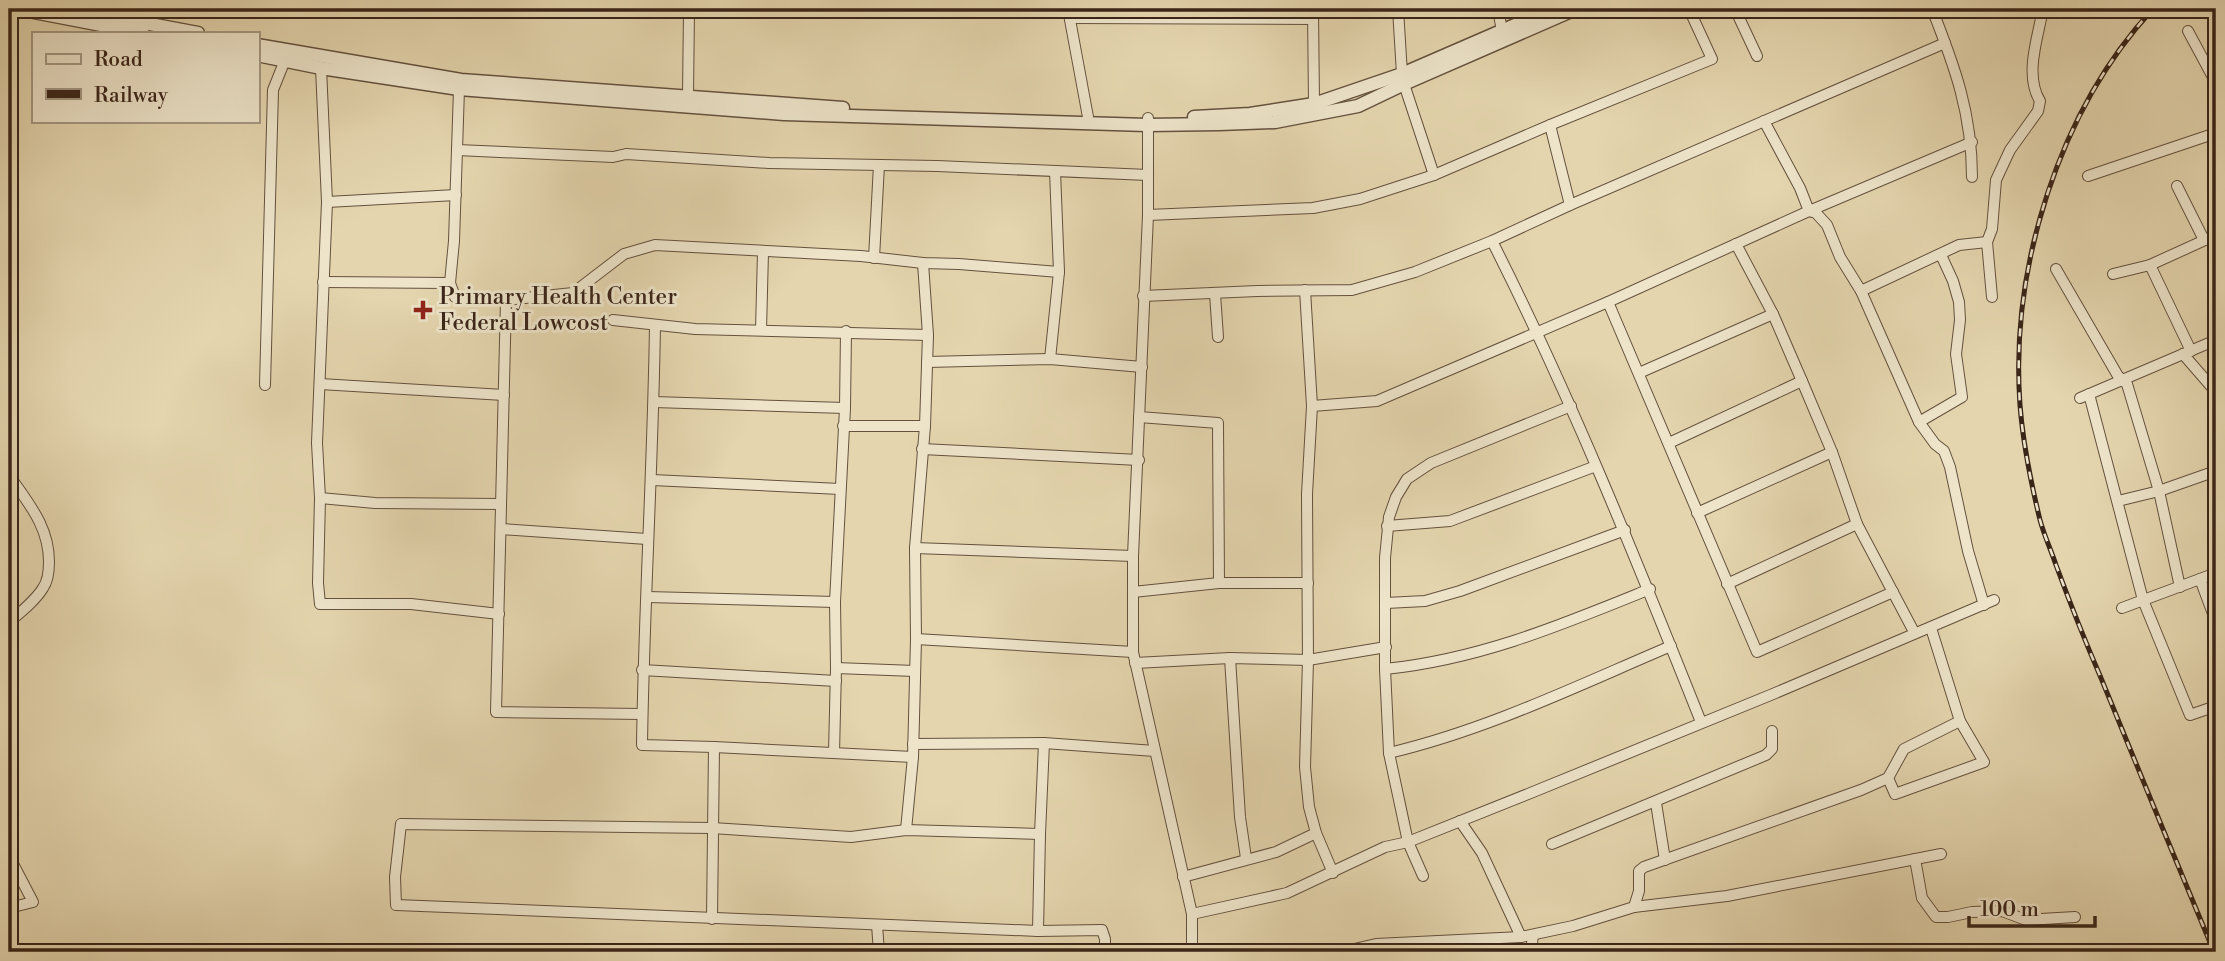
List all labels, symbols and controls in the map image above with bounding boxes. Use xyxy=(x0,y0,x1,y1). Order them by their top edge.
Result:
legend xyxy=(32,32,259,122)
text: Road xyxy=(94,47,143,73)
text: Railway xyxy=(94,83,169,109)
place label: Primary Health Center Federal Lowcost xyxy=(439,283,677,337)
marker: Primary Health Center Federal Lowcost xyxy=(413,300,433,320)
scale bar xyxy=(1969,884,2096,928)
text: 100 m xyxy=(1980,897,2039,923)

